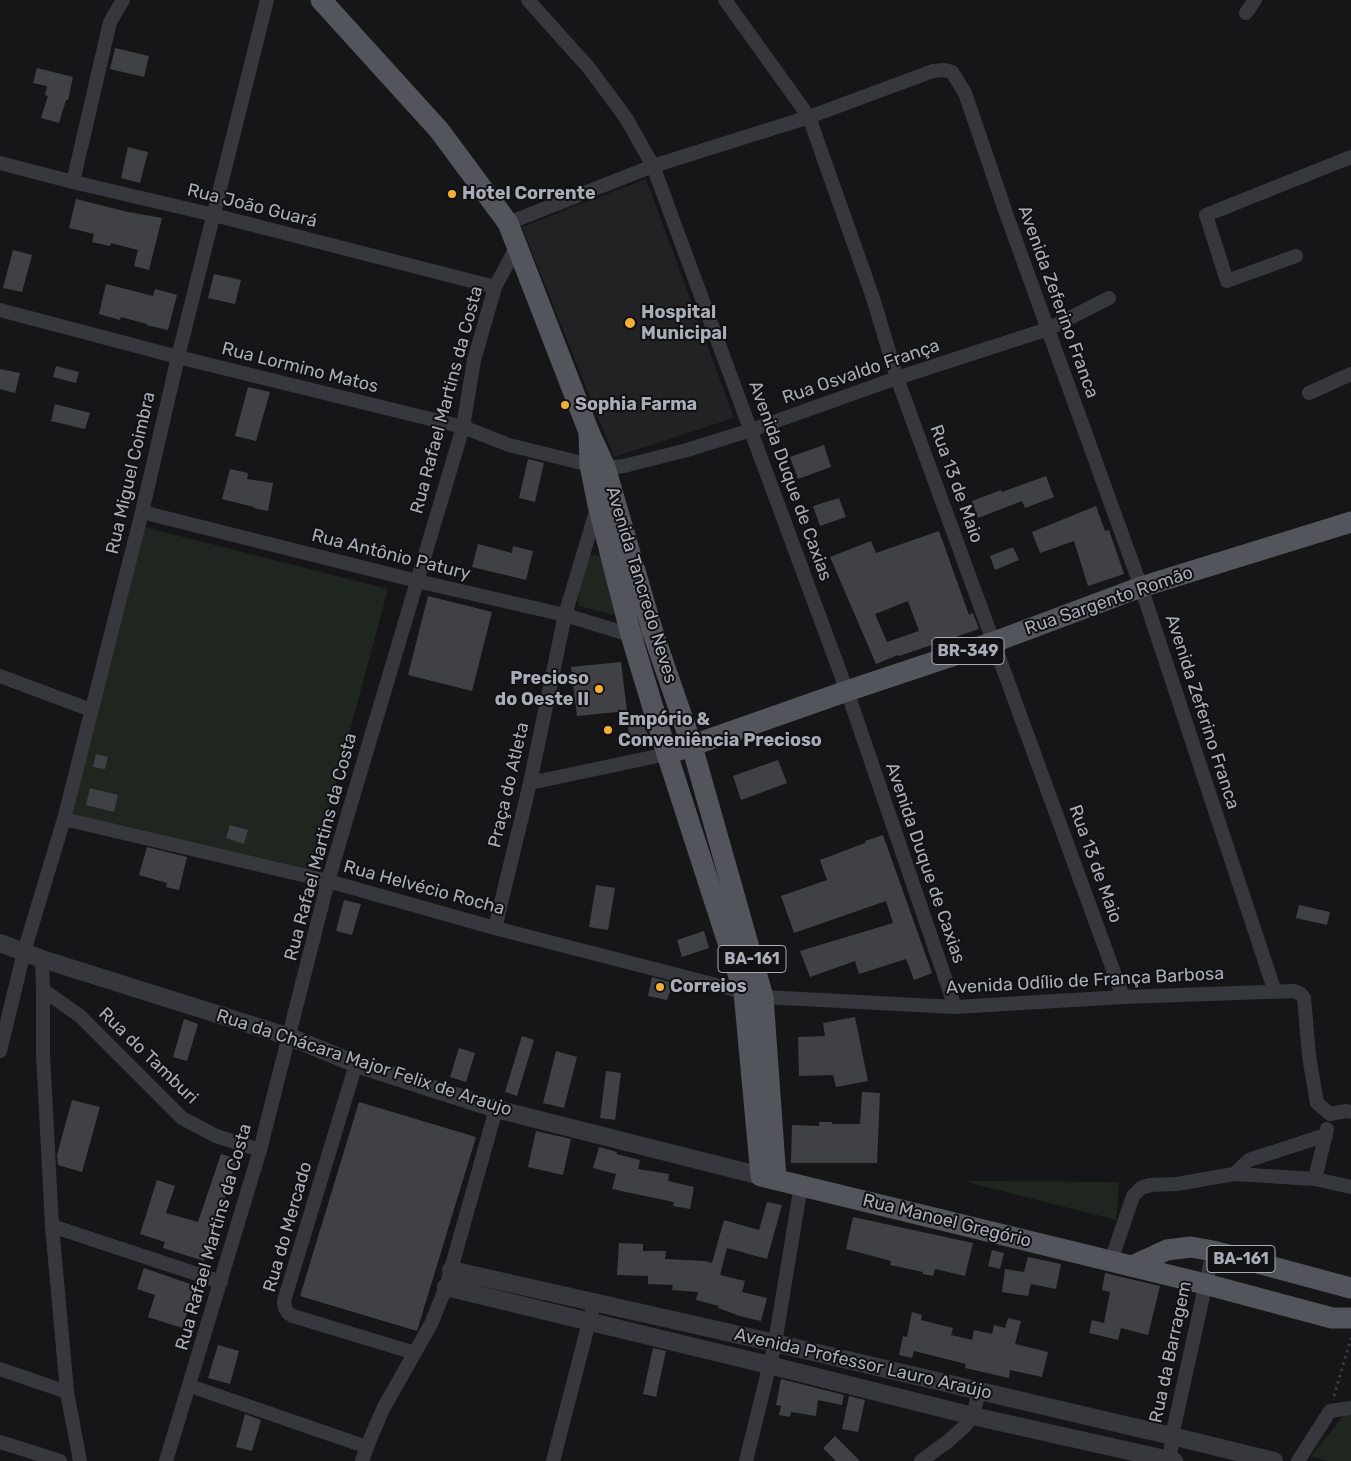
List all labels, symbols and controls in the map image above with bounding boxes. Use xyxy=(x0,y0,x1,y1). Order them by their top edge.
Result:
street label: Rua João Guará xyxy=(185,179,319,233)
place label: Hotel Corrente xyxy=(462,183,596,205)
marker: Hotel Corrente xyxy=(446,188,458,200)
street label: Avenida Zeferino Franca xyxy=(1013,203,1103,401)
street label: Rua Rafael Martins da Costa xyxy=(406,284,488,516)
place label: Hospital Municipal xyxy=(641,302,727,344)
marker: Hospital Municipal xyxy=(623,316,637,330)
street label: Rua Osvaldo França xyxy=(779,335,943,409)
street label: Rua Lormino Matos xyxy=(219,338,381,398)
street label: Avenida Duque de Caxias xyxy=(744,378,836,584)
street label: Rua Miguel Coimbra xyxy=(102,390,160,556)
place label: Sophia Farma xyxy=(575,394,697,416)
marker: Sophia Farma xyxy=(559,399,571,411)
street label: Rua 13 de Maio xyxy=(925,422,987,546)
street label: Avenida Tancredo Neves xyxy=(601,484,681,686)
street label: Rua Antônio Patury xyxy=(309,525,473,585)
street label: Rua Sargento Romão xyxy=(1022,562,1196,640)
street label: Avenida Zeferino Franca xyxy=(1160,612,1244,812)
road number: BR-349 xyxy=(932,637,1004,664)
place label: Precioso do Oeste II xyxy=(495,668,589,711)
marker: Precioso do Oeste II xyxy=(593,683,605,695)
place label: Empório & Conveniência Precioso xyxy=(618,709,822,752)
street label: Praça do Atleta xyxy=(484,720,534,850)
marker: Empório & Conveniência Precioso xyxy=(602,724,614,736)
street label: Rua Rafael Martins da Costa xyxy=(280,731,362,963)
street label: Avenida Duque de Caxias xyxy=(880,760,970,966)
street label: Rua 13 de Maio xyxy=(1064,802,1126,926)
street label: Rua Helvécio Rocha xyxy=(341,856,507,920)
road number: BA-161 xyxy=(718,946,786,972)
street label: Avenida Odílio de França Barbosa xyxy=(945,963,1225,999)
place label: Correios xyxy=(670,976,747,998)
marker: Correios xyxy=(654,981,666,993)
street label: Rua do Tamburi xyxy=(94,1003,202,1109)
street label: Rua da Chácara Major Felix de Araujo xyxy=(214,1005,514,1121)
street label: Rua Rafael Martins da Costa xyxy=(171,1121,257,1353)
street label: Rua do Mercado xyxy=(259,1159,317,1295)
street label: Rua Manoel Gregório xyxy=(860,1190,1034,1252)
road number: BA-161 xyxy=(1207,1246,1275,1272)
street label: Rua da Barragem xyxy=(1145,1279,1197,1425)
street label: Avenida Professor Lauro Araújo xyxy=(732,1324,994,1404)

